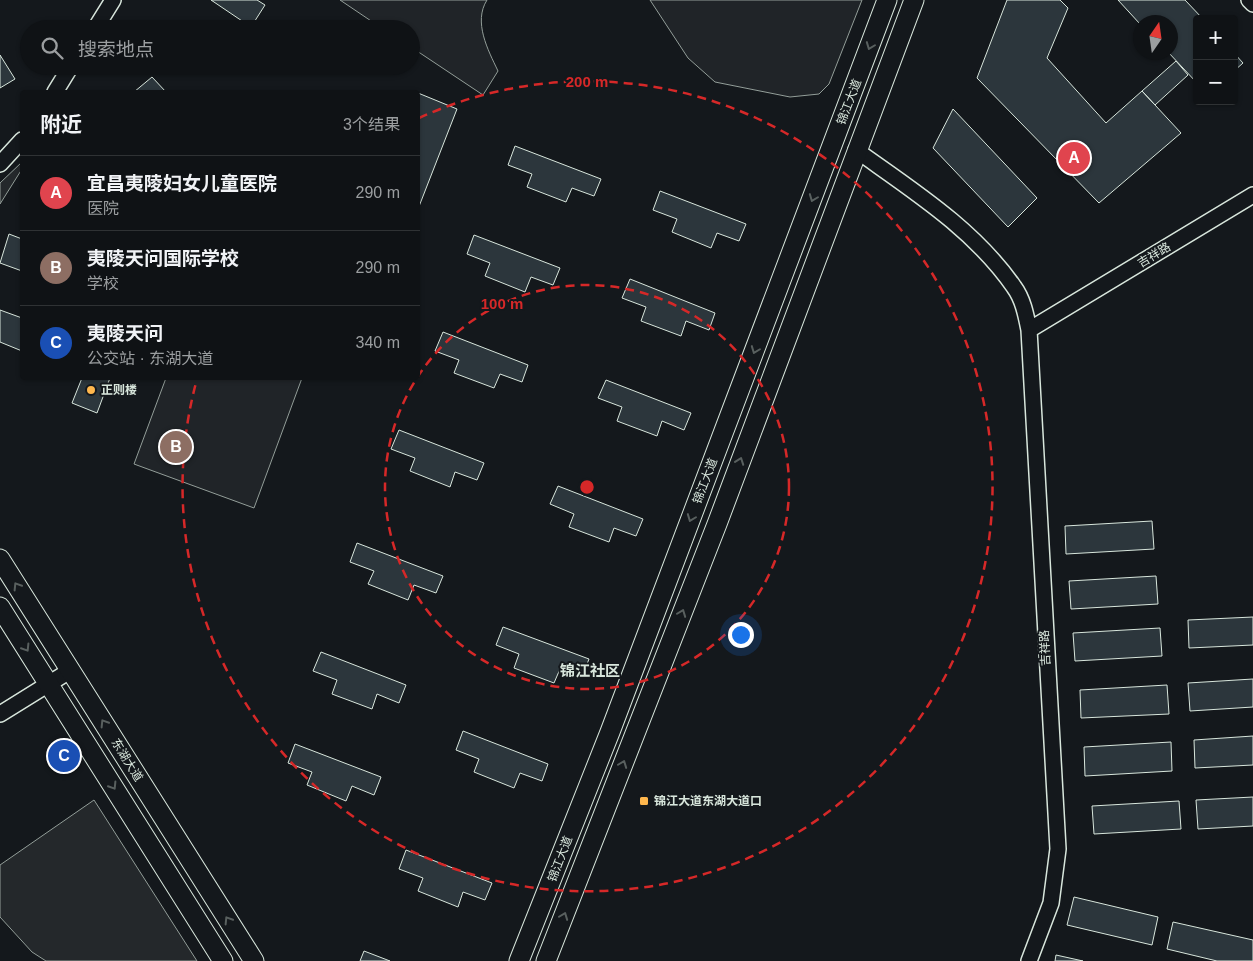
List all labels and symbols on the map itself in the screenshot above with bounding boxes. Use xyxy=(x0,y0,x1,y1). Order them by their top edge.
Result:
north arrow xyxy=(1133,15,1178,60)
one-way arrow xyxy=(866,41,876,49)
text: 200 m xyxy=(566,73,608,90)
street label: 锦江大道 xyxy=(834,77,864,127)
pin: A xyxy=(1058,139,1090,177)
one-way arrow xyxy=(808,193,818,201)
street label: 吉祥路 xyxy=(1135,240,1173,270)
text: 100 m xyxy=(481,295,523,312)
one-way arrow xyxy=(751,345,761,353)
place label: 正则楼 xyxy=(101,383,137,397)
marker: 正则楼 xyxy=(85,384,97,396)
pin: B xyxy=(160,428,192,466)
street label: 锦江大道 xyxy=(690,456,720,506)
one-way arrow xyxy=(734,457,744,466)
centre of rings xyxy=(578,478,596,496)
one-way arrow xyxy=(687,513,697,522)
one-way arrow xyxy=(14,582,24,591)
one-way arrow xyxy=(676,609,686,618)
your location xyxy=(728,622,754,648)
street label: 吉祥路 xyxy=(1037,630,1053,666)
one-way arrow xyxy=(20,643,29,652)
district label: 锦江社区 xyxy=(560,662,620,679)
one-way arrow xyxy=(101,719,111,728)
street label: 东湖大道 xyxy=(108,736,146,784)
pin: C xyxy=(48,737,80,775)
one-way arrow xyxy=(617,760,627,769)
one-way arrow xyxy=(106,780,116,789)
place label: 锦江大道东湖大道口 xyxy=(654,794,762,808)
marker: 锦江大道东湖大道口 xyxy=(638,795,650,807)
street label: 锦江大道 xyxy=(545,834,575,884)
one-way arrow xyxy=(558,912,568,921)
one-way arrow xyxy=(225,916,234,925)

